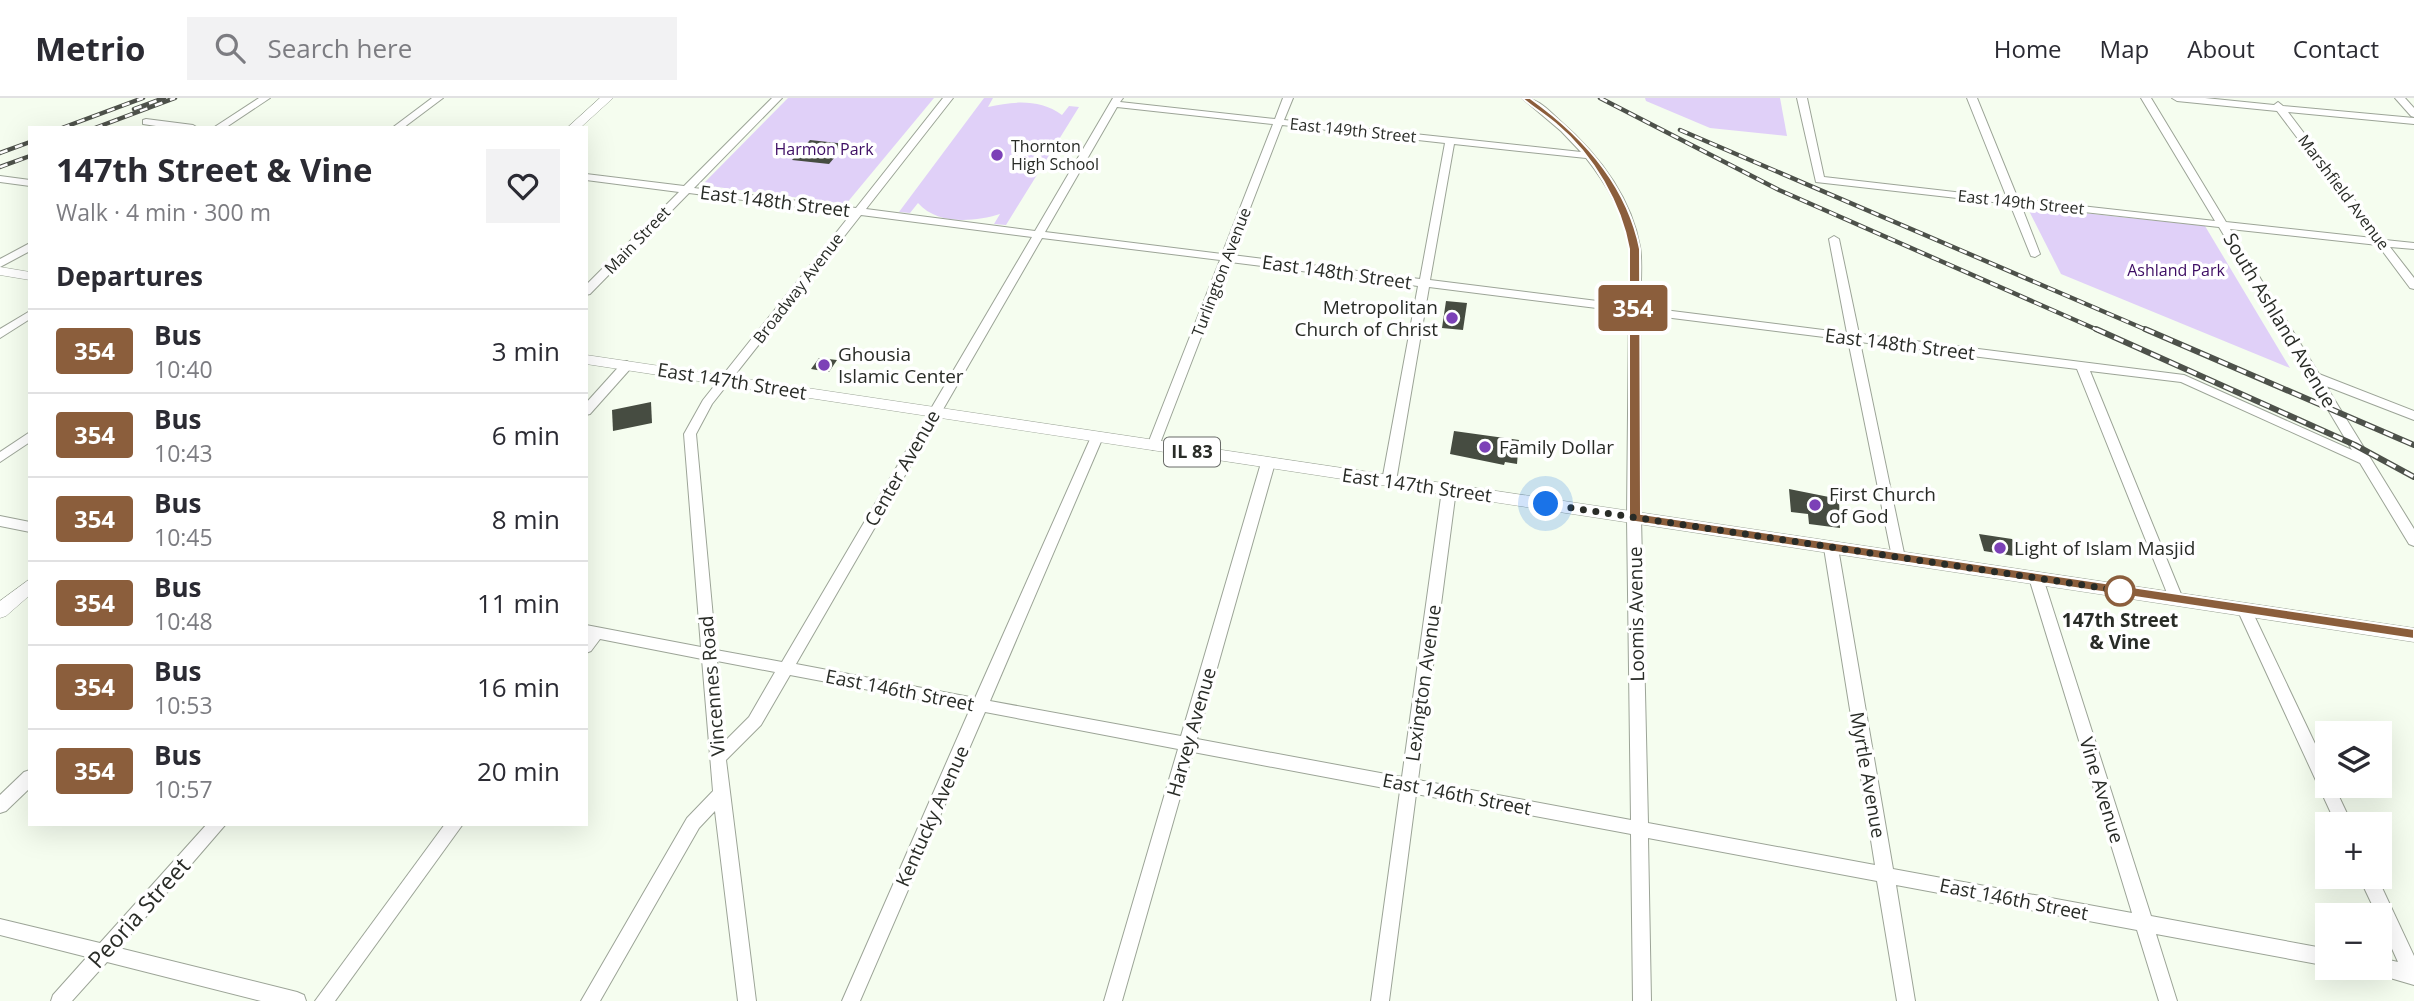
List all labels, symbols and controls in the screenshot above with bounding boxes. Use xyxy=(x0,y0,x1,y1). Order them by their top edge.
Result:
search box xyxy=(187,17,677,80)
text: Metrio xyxy=(35,26,145,71)
icon: search xyxy=(211,29,249,67)
text: Search here xyxy=(267,30,412,66)
text: Home xyxy=(1994,32,2062,65)
text: Map xyxy=(2100,32,2149,65)
text: About xyxy=(2187,32,2255,65)
text: Contact xyxy=(2293,32,2379,65)
street label: East 149th Street xyxy=(1289,112,1418,148)
street label: Marshfield Avenue xyxy=(2293,130,2395,254)
place label: Thornton High School xyxy=(1011,135,1099,175)
park label: Harmon Park xyxy=(774,138,874,160)
text: 147th Street & Vine xyxy=(56,147,373,192)
marker: Thornton High School xyxy=(989,147,1005,163)
button: heart xyxy=(486,149,560,223)
street label: East 148th Street xyxy=(699,179,852,223)
street label: East 149th Street xyxy=(1957,184,2086,220)
text: Walk · 4 min · 300 m xyxy=(56,196,271,228)
street label: Main Street xyxy=(599,201,675,279)
street label: Turlington Avenue xyxy=(1186,204,1256,340)
street label: Broadway Avenue xyxy=(748,228,848,348)
street label: South Ashland Avenue xyxy=(2218,228,2342,412)
street label: East 148th Street xyxy=(1260,249,1414,295)
text: Departures xyxy=(56,258,203,294)
park label: Ashland Park xyxy=(2127,259,2225,281)
line badge: 354 xyxy=(1593,285,1673,331)
text: 354 xyxy=(1612,291,1654,324)
place label: Metropolitan Church of Christ xyxy=(1295,294,1438,342)
marker: Metropolitan Church of Christ xyxy=(1444,310,1460,326)
text: Bus xyxy=(154,317,201,353)
street label: East 148th Street xyxy=(1824,322,1977,366)
text: 3 min xyxy=(492,333,560,369)
text: 354 xyxy=(74,334,115,367)
place label: Ghousia Islamic Center xyxy=(838,341,964,389)
text: 10:40 xyxy=(154,353,213,385)
street label: East 147th Street xyxy=(655,356,809,406)
marker: Ghousia Islamic Center xyxy=(816,357,832,373)
text: Bus xyxy=(154,401,201,437)
street label: Center Avenue xyxy=(858,405,946,531)
text: 6 min xyxy=(492,417,560,453)
text: 354 xyxy=(74,418,115,451)
place label: Family Dollar xyxy=(1499,434,1614,460)
text: 10:43 xyxy=(154,437,213,469)
road number: IL 83 xyxy=(1164,438,1220,466)
marker: Family Dollar xyxy=(1477,439,1493,455)
street label: East 147th Street xyxy=(1340,462,1494,508)
place label: First Church of God xyxy=(1829,481,1936,529)
text: Bus xyxy=(154,485,201,521)
your location xyxy=(1528,486,1563,521)
marker: First Church of God xyxy=(1807,497,1823,513)
text: 8 min xyxy=(492,501,560,537)
text: 354 xyxy=(74,502,115,535)
text: 10:45 xyxy=(154,521,213,553)
place label: Light of Islam Masjid xyxy=(2014,535,2195,561)
marker: Light of Islam Masjid xyxy=(1992,540,2008,556)
street label: Loomis Avenue xyxy=(1622,546,1650,682)
text: Bus xyxy=(154,569,201,605)
marker: 147th Street & Vine xyxy=(2105,576,2135,606)
text: 11 min xyxy=(477,585,560,621)
text: 354 xyxy=(74,586,115,619)
street label: Lexington Avenue xyxy=(1399,603,1447,763)
text: 10:48 xyxy=(154,605,213,637)
place label: 147th Street & Vine xyxy=(2062,607,2178,655)
street label: Vincennes Road xyxy=(693,615,731,757)
text: Bus xyxy=(154,653,201,689)
street label: East 146th Street xyxy=(823,663,977,717)
street label: Harvey Avenue xyxy=(1160,664,1222,800)
text: 16 min xyxy=(477,669,560,705)
text: 354 xyxy=(74,670,115,703)
text: 10:53 xyxy=(154,689,213,721)
street label: Myrtle Avenue xyxy=(1844,710,1892,840)
map controls xyxy=(2315,721,2392,980)
button: layers xyxy=(2315,721,2392,798)
street label: Vine Avenue xyxy=(2074,734,2130,846)
text: Bus xyxy=(154,737,201,773)
street label: Kentucky Avenue xyxy=(889,741,975,891)
text: 20 min xyxy=(477,753,560,789)
text: 354 xyxy=(74,754,115,787)
street label: East 146th Street xyxy=(1380,767,1534,821)
text: 10:57 xyxy=(154,773,213,805)
button: + xyxy=(2315,812,2392,889)
street label: Peoria Street xyxy=(80,850,197,975)
street label: East 146th Street xyxy=(1937,872,2091,926)
button: − xyxy=(2315,903,2392,980)

